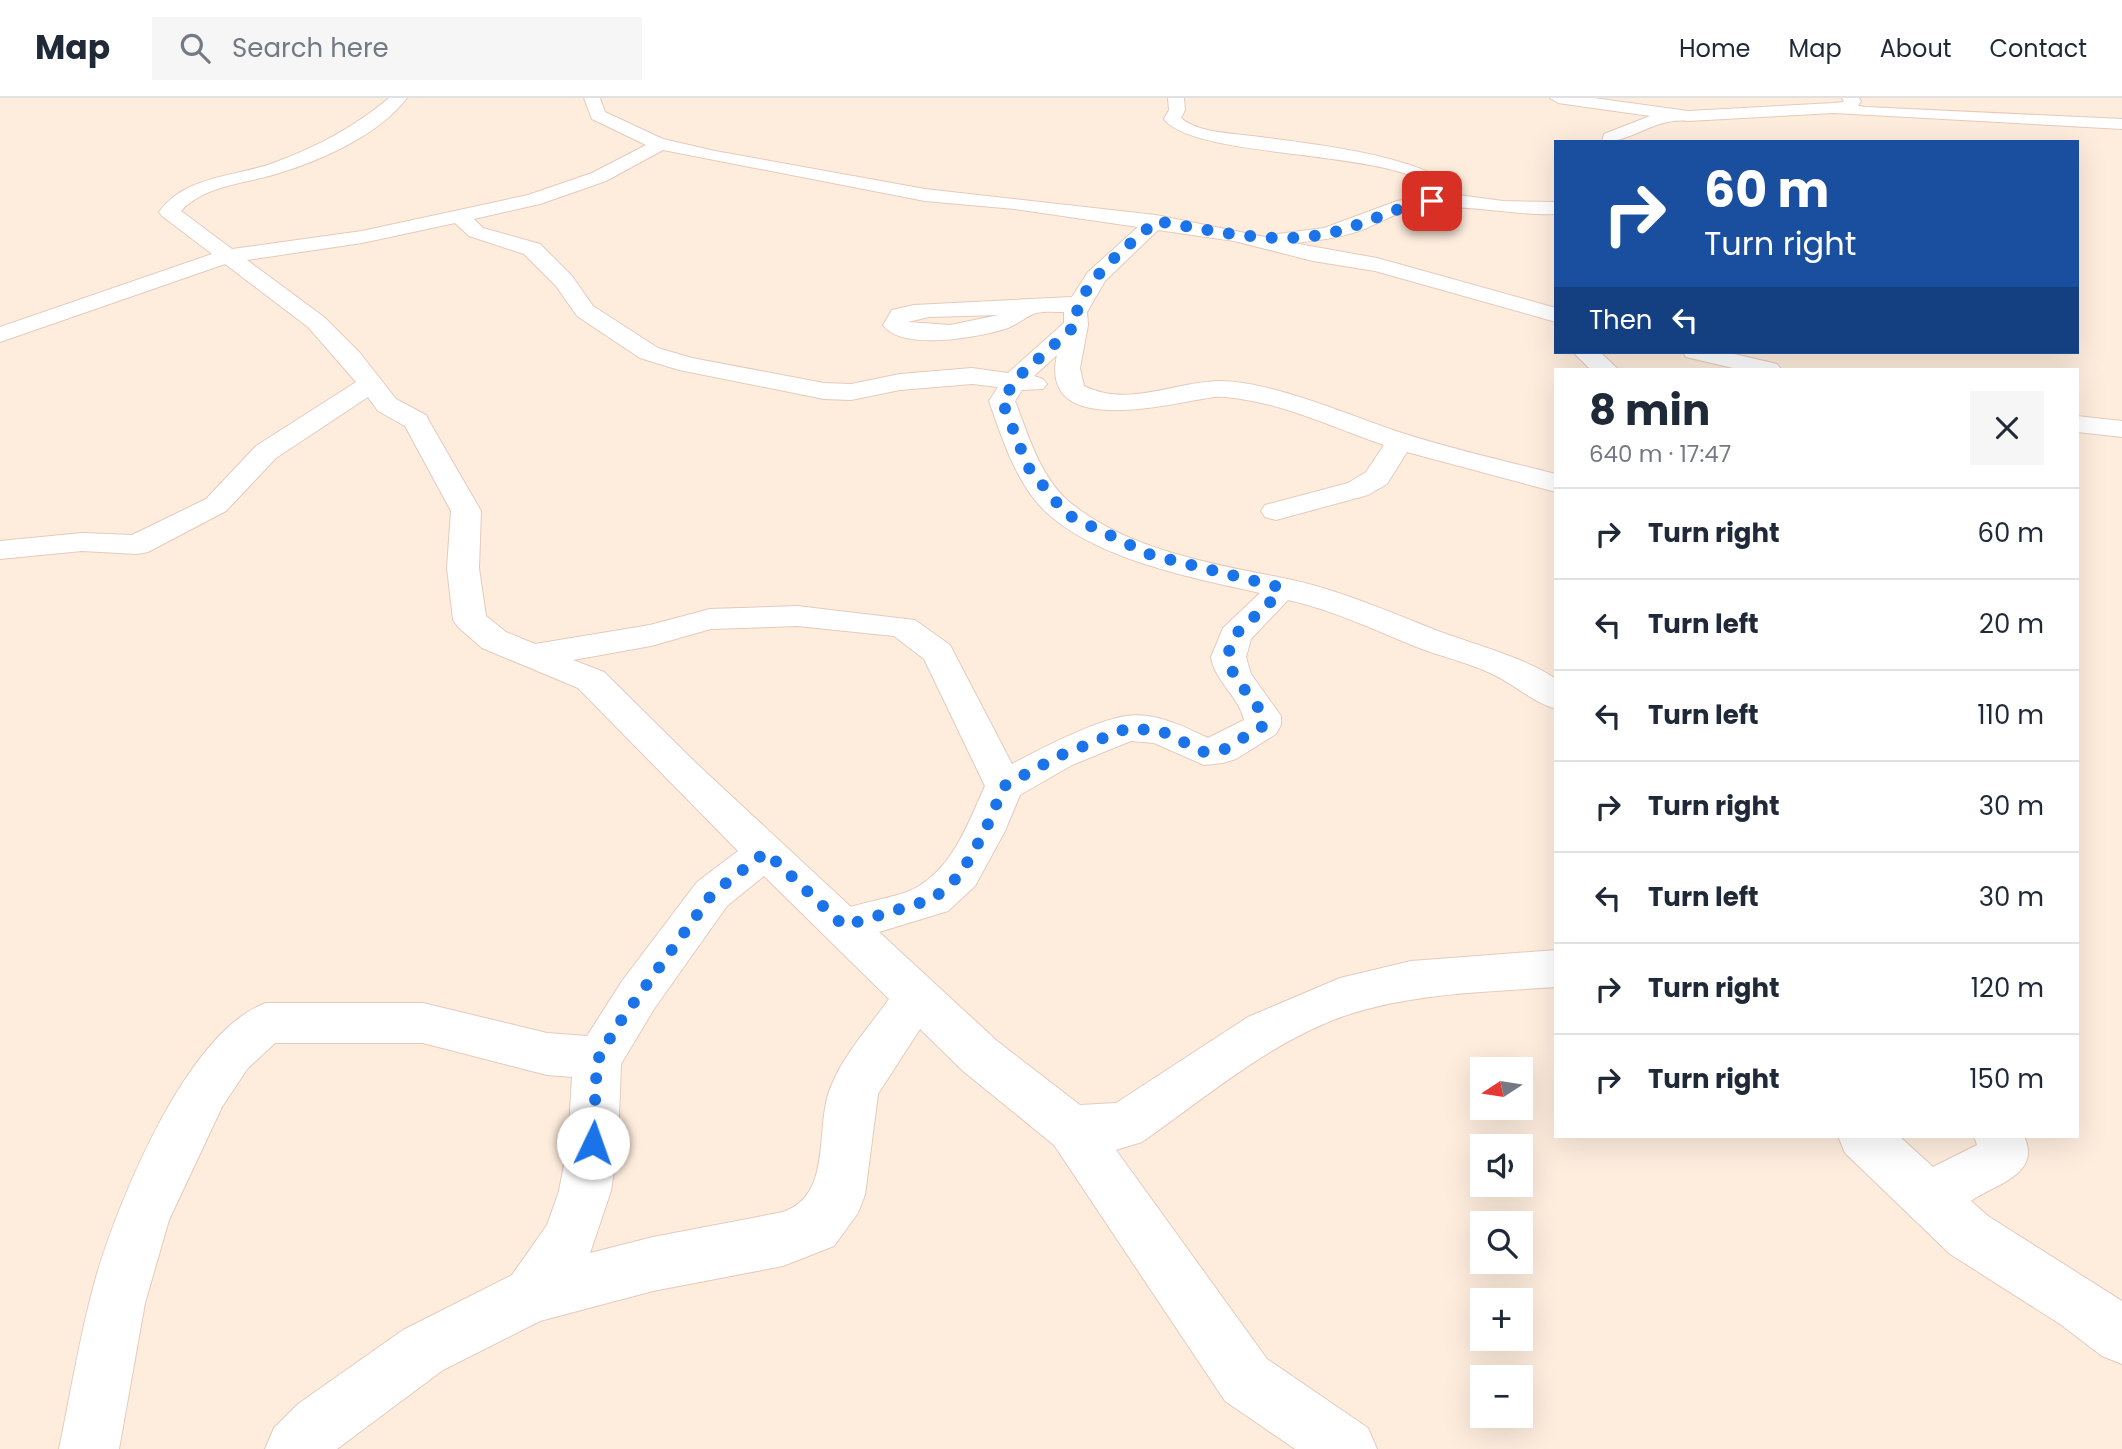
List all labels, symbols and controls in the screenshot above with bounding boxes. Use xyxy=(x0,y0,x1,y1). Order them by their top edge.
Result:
search box xyxy=(152,17,642,80)
text: Map xyxy=(35,24,110,71)
icon: search xyxy=(176,29,214,67)
text: Search here xyxy=(232,30,389,66)
text: Home xyxy=(1679,32,1751,65)
text: Map xyxy=(1789,32,1842,65)
text: About xyxy=(1880,32,1951,65)
text: Contact xyxy=(1989,32,2087,65)
text: 60 m xyxy=(1704,156,1829,224)
icon: right xyxy=(1589,168,1680,259)
pin xyxy=(1402,171,1462,231)
icon: arrive xyxy=(1413,182,1451,220)
text: Turn right xyxy=(1704,221,1856,266)
icon: left xyxy=(1666,301,1704,339)
text: Then xyxy=(1589,302,1652,338)
text: 8 min xyxy=(1589,381,1710,440)
button: close xyxy=(1970,391,2044,465)
text: 640 m · 17:47 xyxy=(1589,438,1731,470)
icon: right xyxy=(1589,515,1627,553)
text: Turn right xyxy=(1648,515,1780,551)
text: 60 m xyxy=(1977,515,2044,551)
icon: left xyxy=(1589,606,1627,644)
text: Turn left xyxy=(1648,606,1759,642)
text: 20 m xyxy=(1979,606,2044,642)
icon: left xyxy=(1589,697,1627,735)
text: Turn left xyxy=(1648,697,1759,733)
text: 110 m xyxy=(1977,697,2044,733)
icon: right xyxy=(1589,788,1627,826)
text: Turn right xyxy=(1648,788,1780,824)
text: 30 m xyxy=(1979,788,2044,824)
icon: left xyxy=(1589,879,1627,917)
text: Turn left xyxy=(1648,879,1759,915)
text: 30 m xyxy=(1979,879,2044,915)
icon: right xyxy=(1589,970,1627,1008)
text: Turn right xyxy=(1648,970,1780,1006)
text: 120 m xyxy=(1971,970,2044,1006)
north arrow xyxy=(1470,1057,1533,1120)
map controls xyxy=(1470,1057,1533,1428)
icon: right xyxy=(1589,1061,1627,1099)
text: Turn right xyxy=(1648,1061,1780,1097)
text: 150 m xyxy=(1969,1061,2044,1097)
position arrow xyxy=(556,1106,630,1180)
button: sound xyxy=(1470,1134,1533,1197)
button: search xyxy=(1470,1211,1533,1274)
button: + xyxy=(1470,1288,1533,1351)
button: − xyxy=(1470,1365,1533,1428)

